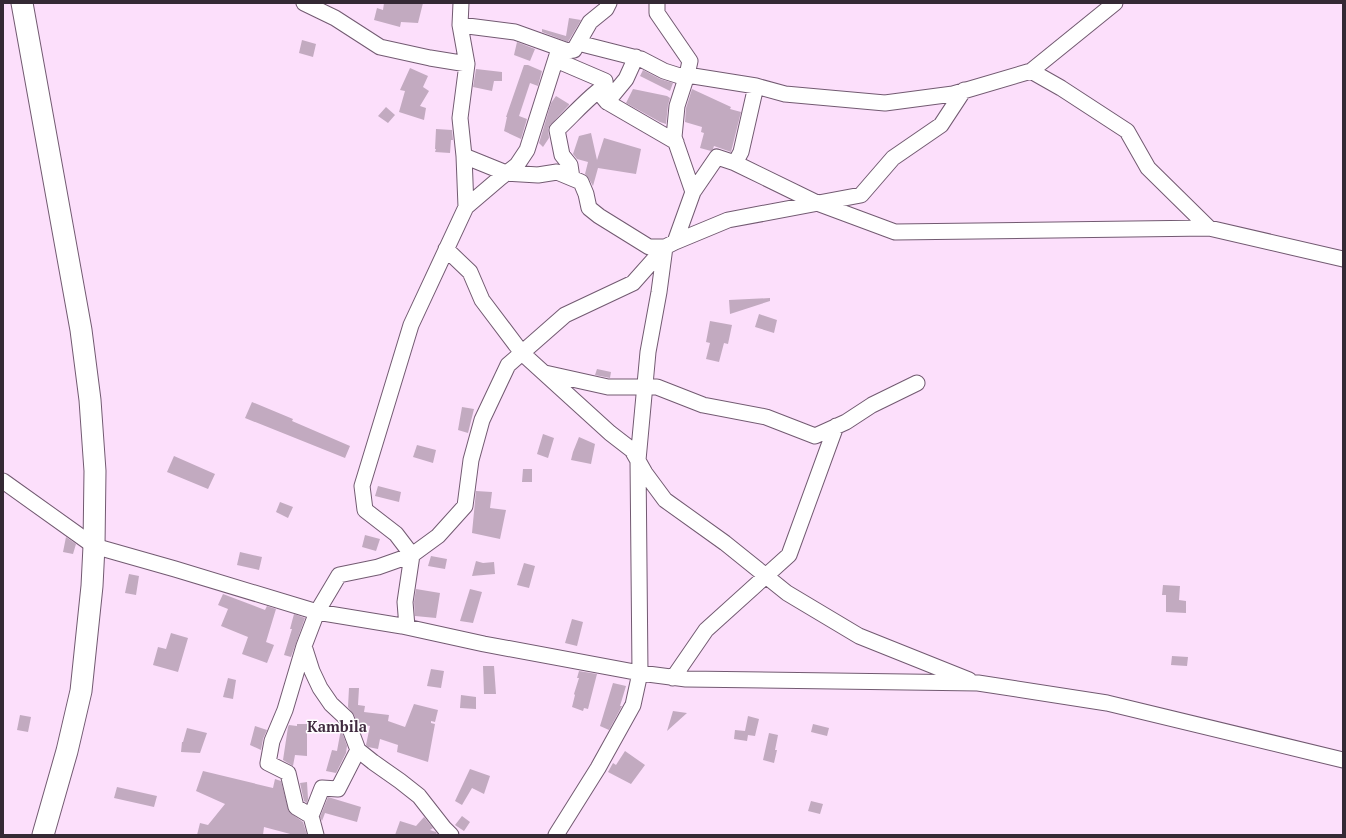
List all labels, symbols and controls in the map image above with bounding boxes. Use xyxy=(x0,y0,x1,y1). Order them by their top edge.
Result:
district label: Kambila xyxy=(307,716,368,736)

